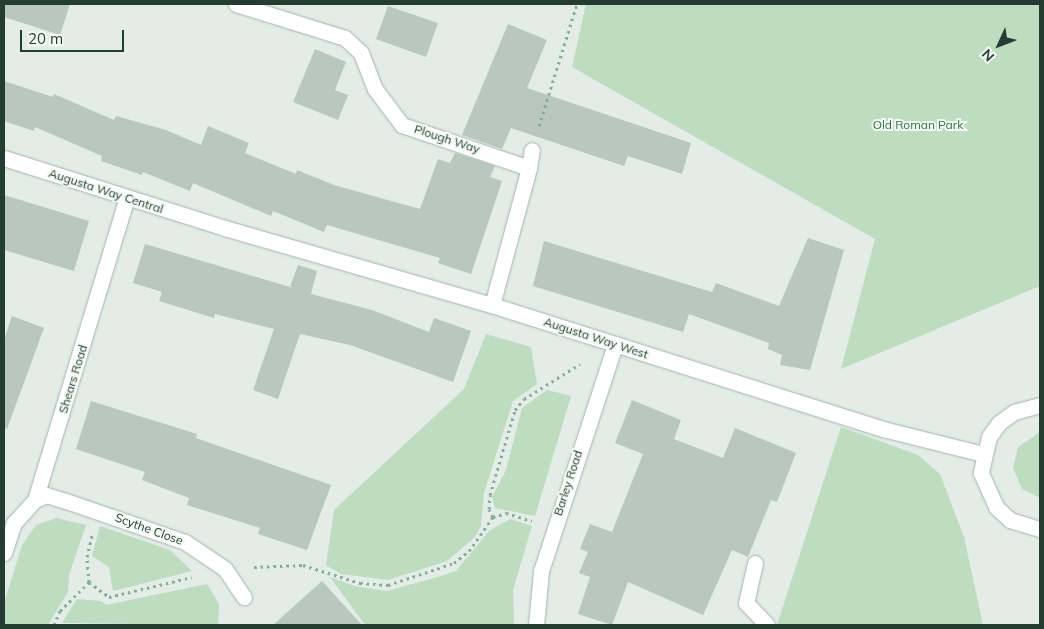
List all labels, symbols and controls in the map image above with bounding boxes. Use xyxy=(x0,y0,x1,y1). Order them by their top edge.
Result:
scale bar xyxy=(22,20,126,52)
north arrow xyxy=(974,20,1024,70)
text: 20 m xyxy=(28,29,63,48)
text: N xyxy=(978,45,998,65)
park label: Old Roman Park xyxy=(873,118,963,132)
street label: Plough Way xyxy=(412,122,482,156)
street label: Augusta Way Central xyxy=(47,166,165,216)
street label: Augusta Way West xyxy=(542,314,650,362)
street label: Shears Road xyxy=(56,343,90,415)
street label: Barley Road xyxy=(551,448,585,518)
street label: Scythe Close xyxy=(113,510,185,548)

